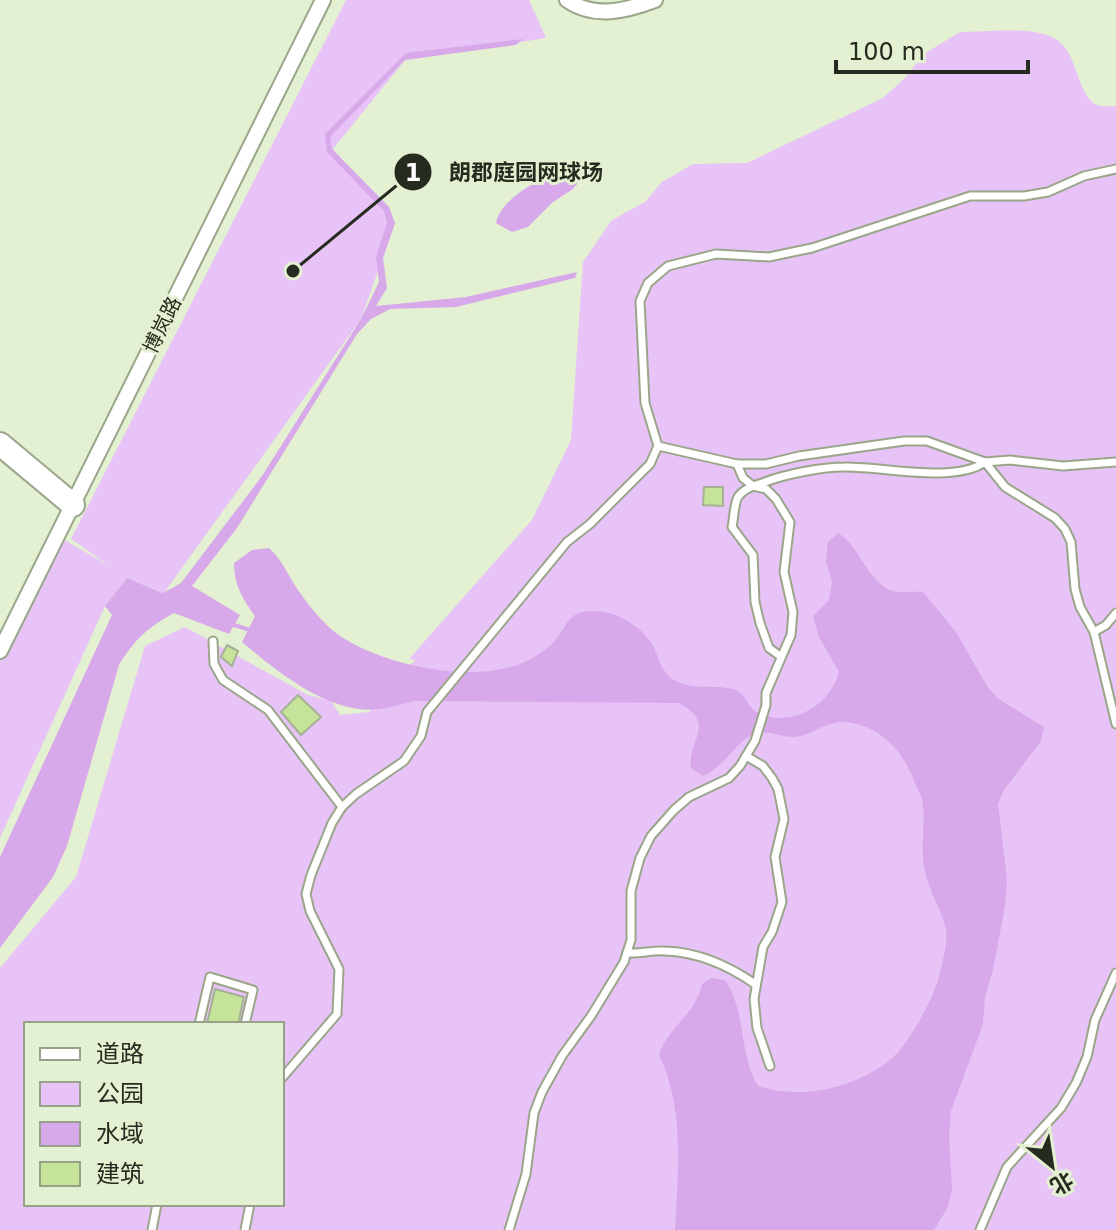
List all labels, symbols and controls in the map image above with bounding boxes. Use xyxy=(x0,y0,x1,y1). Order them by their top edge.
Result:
scale bar xyxy=(836,24,1028,74)
text: 100 m xyxy=(848,38,925,66)
callout: 朗郡庭园网球场 xyxy=(393,149,619,195)
text: 1 xyxy=(405,159,421,187)
text: 朗郡庭园网球场 xyxy=(449,160,603,185)
street label: 博岚路 xyxy=(138,293,186,357)
legend xyxy=(24,1022,284,1206)
text: 道路 xyxy=(96,1040,144,1068)
text: 公园 xyxy=(96,1080,144,1108)
text: 水域 xyxy=(96,1120,144,1148)
north arrow xyxy=(1012,1126,1092,1206)
text: 建筑 xyxy=(96,1160,144,1188)
text: 北 xyxy=(1046,1167,1078,1199)

